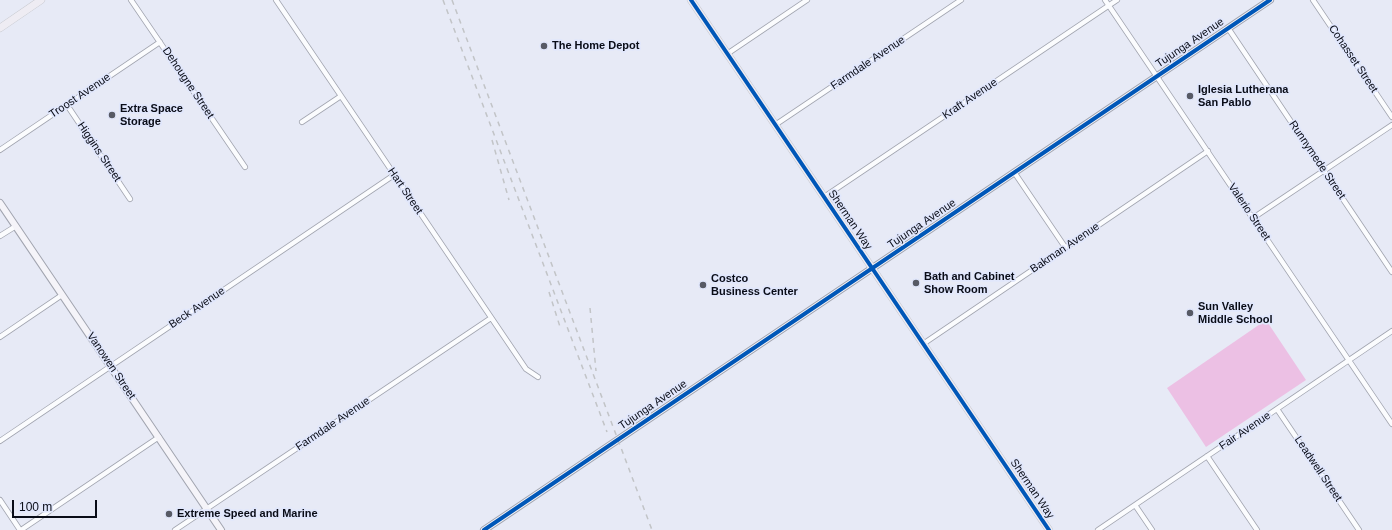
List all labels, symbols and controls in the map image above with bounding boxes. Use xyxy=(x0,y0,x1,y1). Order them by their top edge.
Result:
street label: Tujunga Avenue xyxy=(1153,15,1227,71)
street label: Cohasset Street xyxy=(1325,23,1381,95)
street label: Farmdale Avenue xyxy=(828,33,908,93)
place label: The Home Depot xyxy=(552,39,639,53)
marker: The Home Depot xyxy=(539,41,549,51)
street label: Dehougne Street xyxy=(159,45,217,121)
street label: Troost Avenue xyxy=(47,71,113,121)
street label: Kraft Avenue xyxy=(940,76,1000,122)
place label: Iglesia Lutherana San Pablo xyxy=(1198,83,1288,109)
marker: Iglesia Lutherana San Pablo xyxy=(1185,91,1195,101)
place label: Extra Space Storage xyxy=(120,102,183,128)
marker: Extra Space Storage xyxy=(107,110,117,120)
street label: Runnymede Street xyxy=(1286,118,1348,202)
street label: Higgins Street xyxy=(74,120,124,184)
street label: Hart Street xyxy=(385,165,425,217)
street label: Valerio Street xyxy=(1225,181,1273,243)
street label: Sherman Way xyxy=(825,188,875,252)
street label: Tujunga Avenue xyxy=(885,196,959,252)
street label: Bakman Avenue xyxy=(1028,220,1102,276)
place label: Bath and Cabinet Show Room xyxy=(924,270,1014,296)
place label: Costco Business Center xyxy=(711,272,798,298)
marker: Bath and Cabinet Show Room xyxy=(911,278,921,288)
marker: Costco Business Center xyxy=(698,280,708,290)
street label: Beck Avenue xyxy=(167,284,227,332)
place label: Sun Valley Middle School xyxy=(1198,300,1273,326)
marker: Sun Valley Middle School xyxy=(1185,308,1195,318)
street label: Vanowen Street xyxy=(84,330,138,402)
street label: Tujunga Avenue xyxy=(616,377,690,433)
street label: Farmdale Avenue xyxy=(293,394,373,454)
street label: Fair Avenue xyxy=(1217,409,1273,453)
street label: Leadwell Street xyxy=(1291,434,1345,504)
street label: Sherman Way xyxy=(1007,457,1057,521)
scale bar xyxy=(14,492,99,518)
text: 100 m xyxy=(19,500,52,514)
place label: Extreme Speed and Marine xyxy=(177,507,318,521)
marker: Extreme Speed and Marine xyxy=(164,509,174,519)

